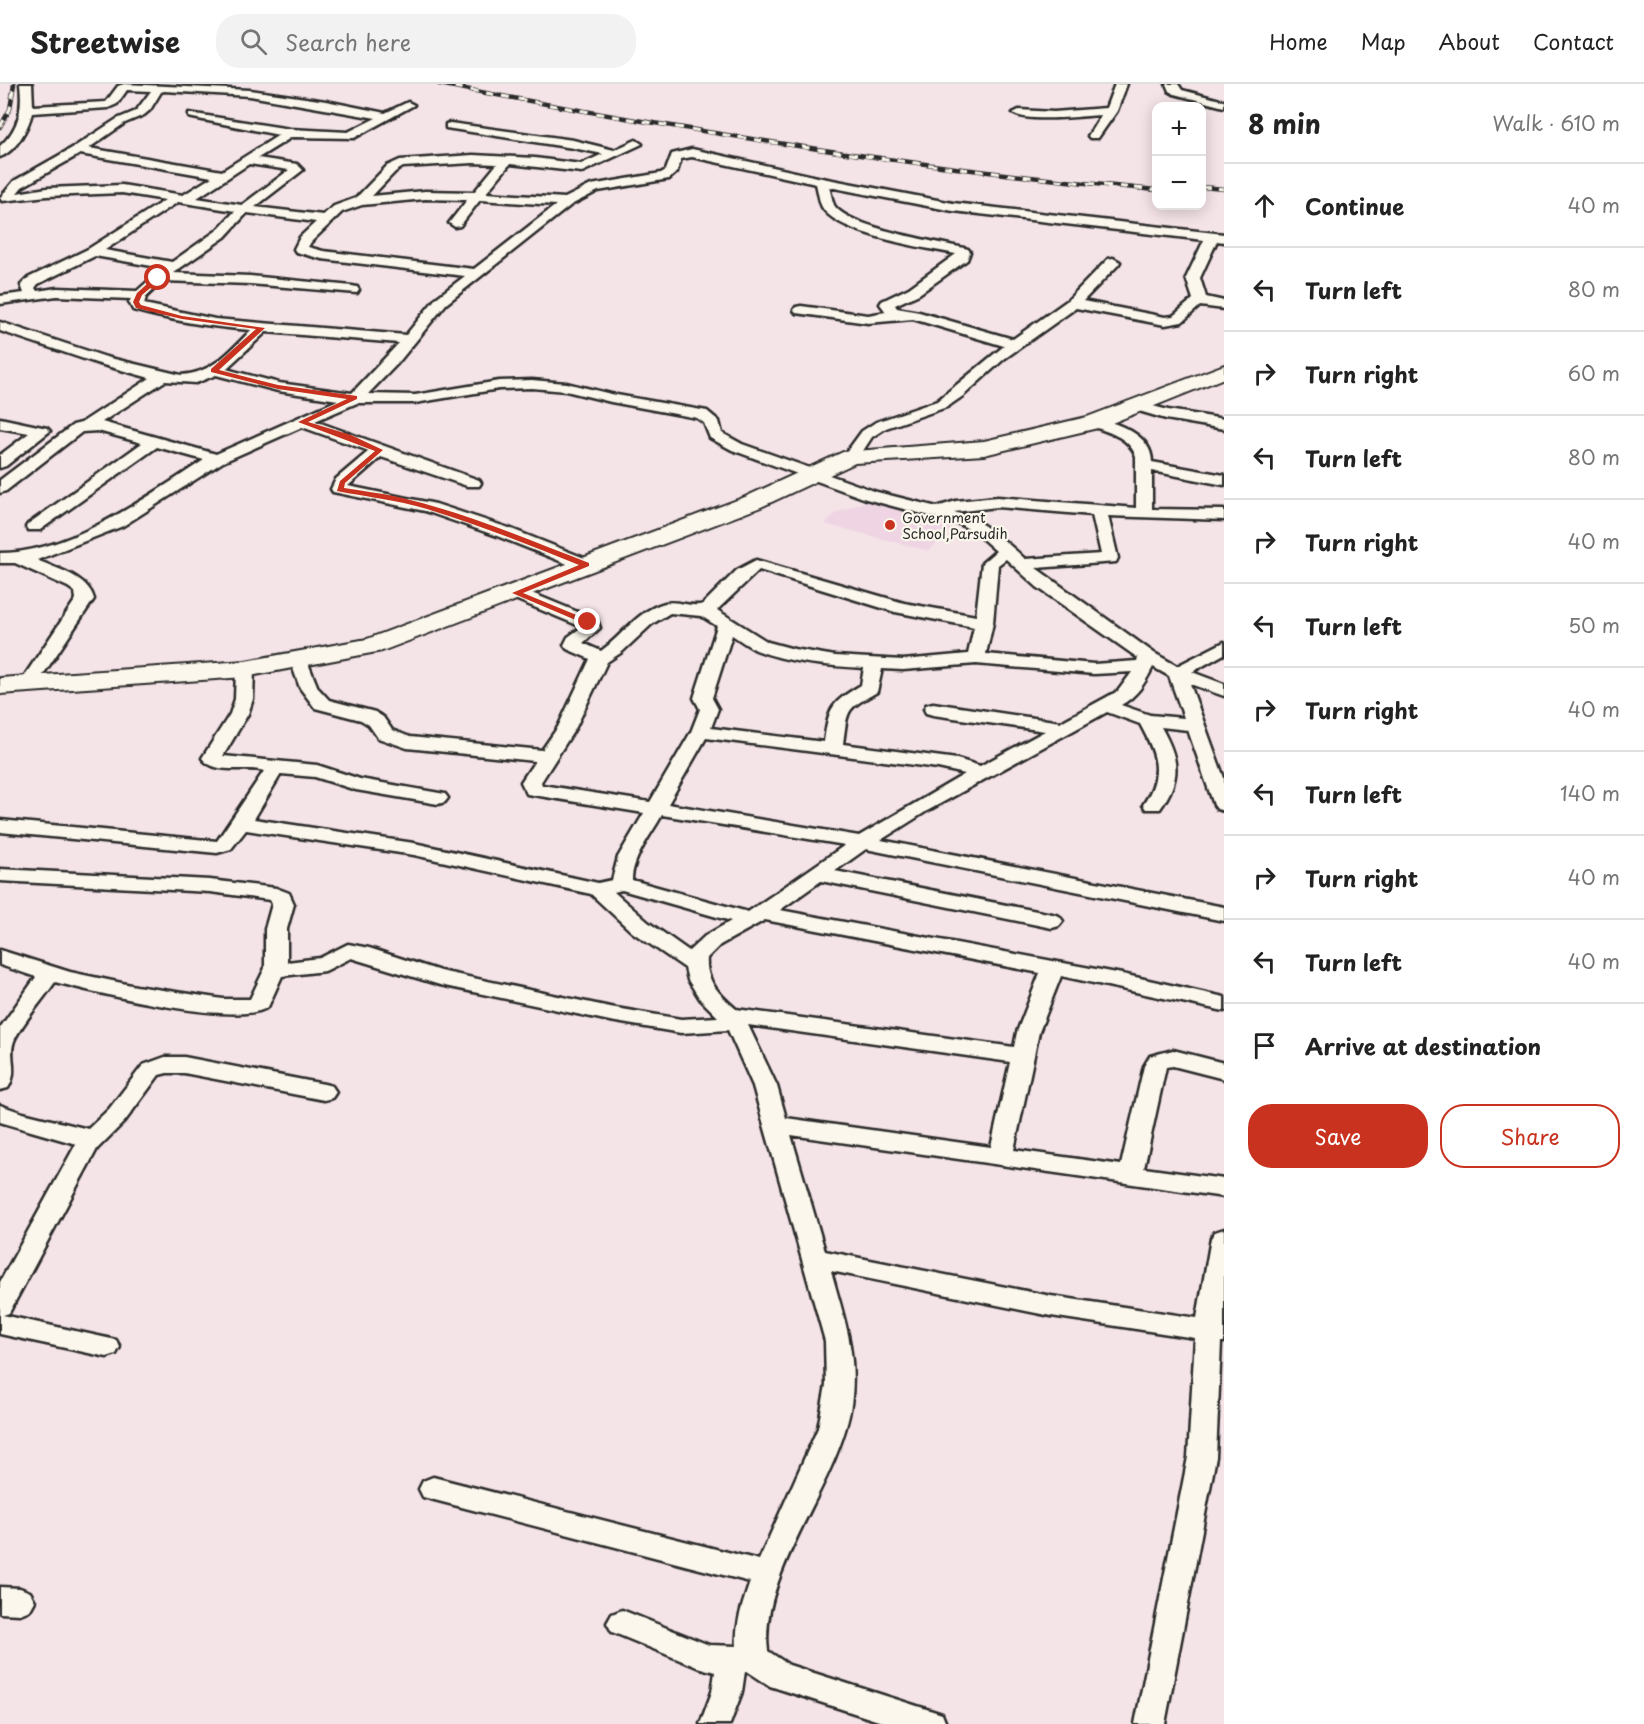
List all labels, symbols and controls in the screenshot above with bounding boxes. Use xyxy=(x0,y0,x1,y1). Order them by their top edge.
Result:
search box xyxy=(216,14,636,68)
text: Streetwise xyxy=(30,20,180,63)
icon: search xyxy=(237,25,270,58)
text: Search here xyxy=(285,25,411,58)
text: Home xyxy=(1269,25,1328,57)
text: Map xyxy=(1361,25,1406,57)
text: About xyxy=(1439,25,1500,57)
text: Contact xyxy=(1533,25,1614,57)
map controls xyxy=(1152,102,1206,210)
button: + xyxy=(1152,102,1206,156)
text: 8 min xyxy=(1248,104,1321,143)
text: Walk · 610 m xyxy=(1493,108,1620,138)
button: − xyxy=(1152,156,1206,210)
icon: ahead xyxy=(1248,189,1281,222)
text: Continue xyxy=(1305,189,1404,222)
text: 40 m xyxy=(1568,190,1620,220)
route start xyxy=(144,264,170,290)
icon: left xyxy=(1248,273,1281,306)
text: Turn left xyxy=(1305,273,1402,306)
text: 80 m xyxy=(1568,274,1620,304)
icon: right xyxy=(1248,357,1281,390)
text: Turn right xyxy=(1305,357,1418,390)
text: 60 m xyxy=(1568,358,1620,388)
icon: left xyxy=(1248,441,1281,474)
text: Turn left xyxy=(1305,441,1402,474)
text: 80 m xyxy=(1568,442,1620,472)
place label: Government School,Parsudih xyxy=(902,507,1008,544)
marker: Government School,Parsudih xyxy=(883,518,897,532)
icon: right xyxy=(1248,525,1281,558)
text: Turn right xyxy=(1305,525,1418,558)
text: 40 m xyxy=(1568,526,1620,556)
route end xyxy=(574,608,600,634)
icon: left xyxy=(1248,609,1281,642)
text: Turn left xyxy=(1305,609,1402,642)
text: 50 m xyxy=(1568,610,1620,640)
icon: right xyxy=(1248,693,1281,726)
text: Turn right xyxy=(1305,693,1418,726)
text: 40 m xyxy=(1568,694,1620,724)
icon: left xyxy=(1248,777,1281,810)
text: Turn left xyxy=(1305,777,1402,810)
text: 140 m xyxy=(1560,778,1620,808)
icon: right xyxy=(1248,861,1281,894)
text: Turn right xyxy=(1305,861,1418,894)
text: 40 m xyxy=(1568,862,1620,892)
icon: left xyxy=(1248,945,1281,978)
text: Turn left xyxy=(1305,945,1402,978)
text: 40 m xyxy=(1568,946,1620,976)
icon: arrive xyxy=(1248,1029,1281,1062)
text: Arrive at destination xyxy=(1305,1029,1541,1062)
button: Save xyxy=(1248,1104,1428,1168)
button: Share xyxy=(1440,1104,1620,1168)

